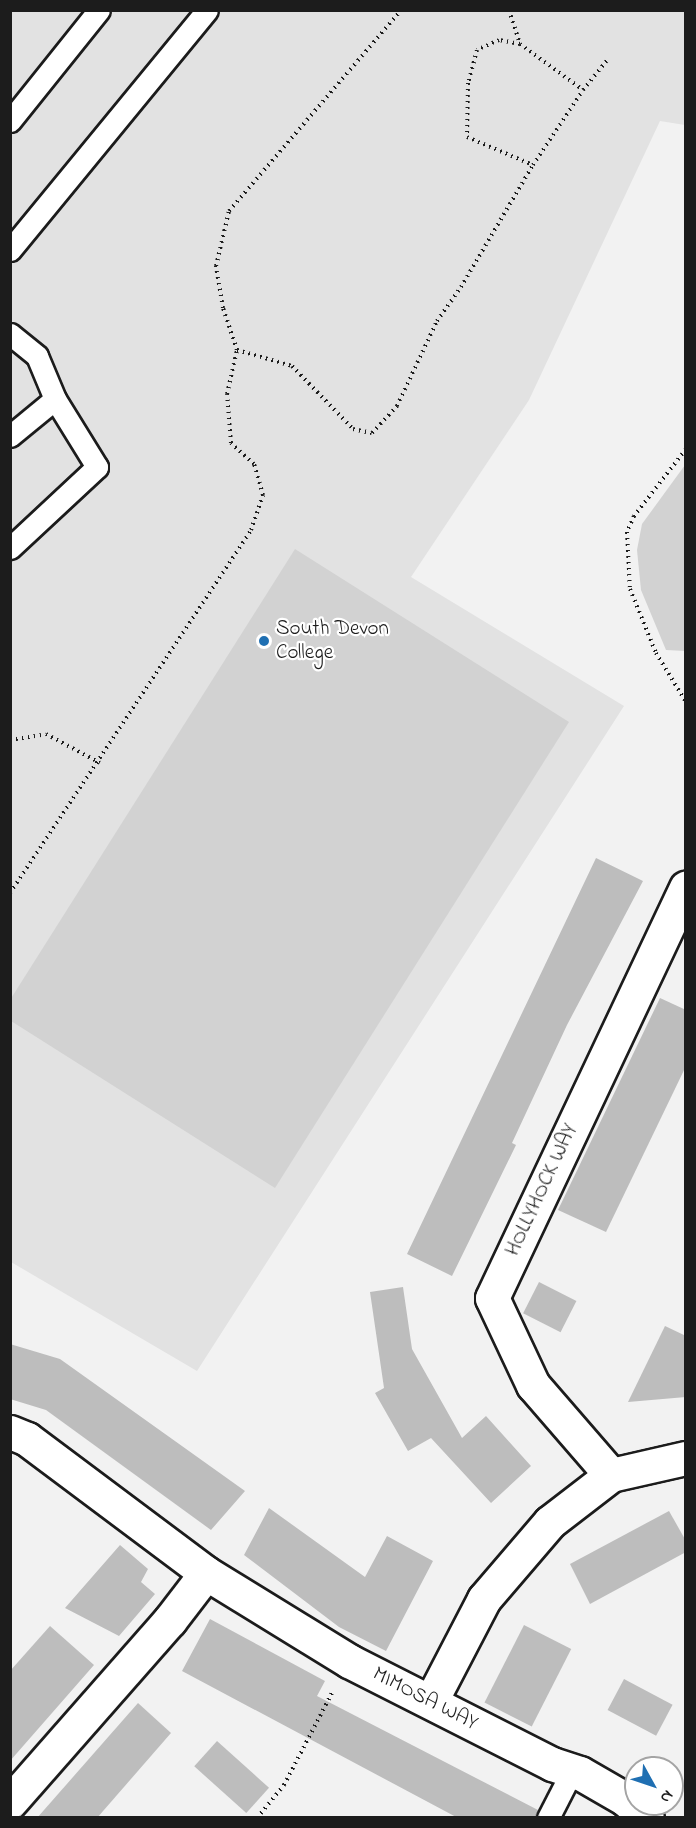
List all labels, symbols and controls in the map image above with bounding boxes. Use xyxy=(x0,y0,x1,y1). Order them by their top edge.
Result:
place label: South Devon College xyxy=(276,616,389,666)
marker: South Devon College xyxy=(257,634,271,648)
street label: HOLLYHOCK WAY xyxy=(500,1120,584,1260)
street label: MIMOSA WAY xyxy=(368,1662,482,1736)
north arrow xyxy=(624,1756,684,1816)
text: N xyxy=(654,1784,679,1808)

